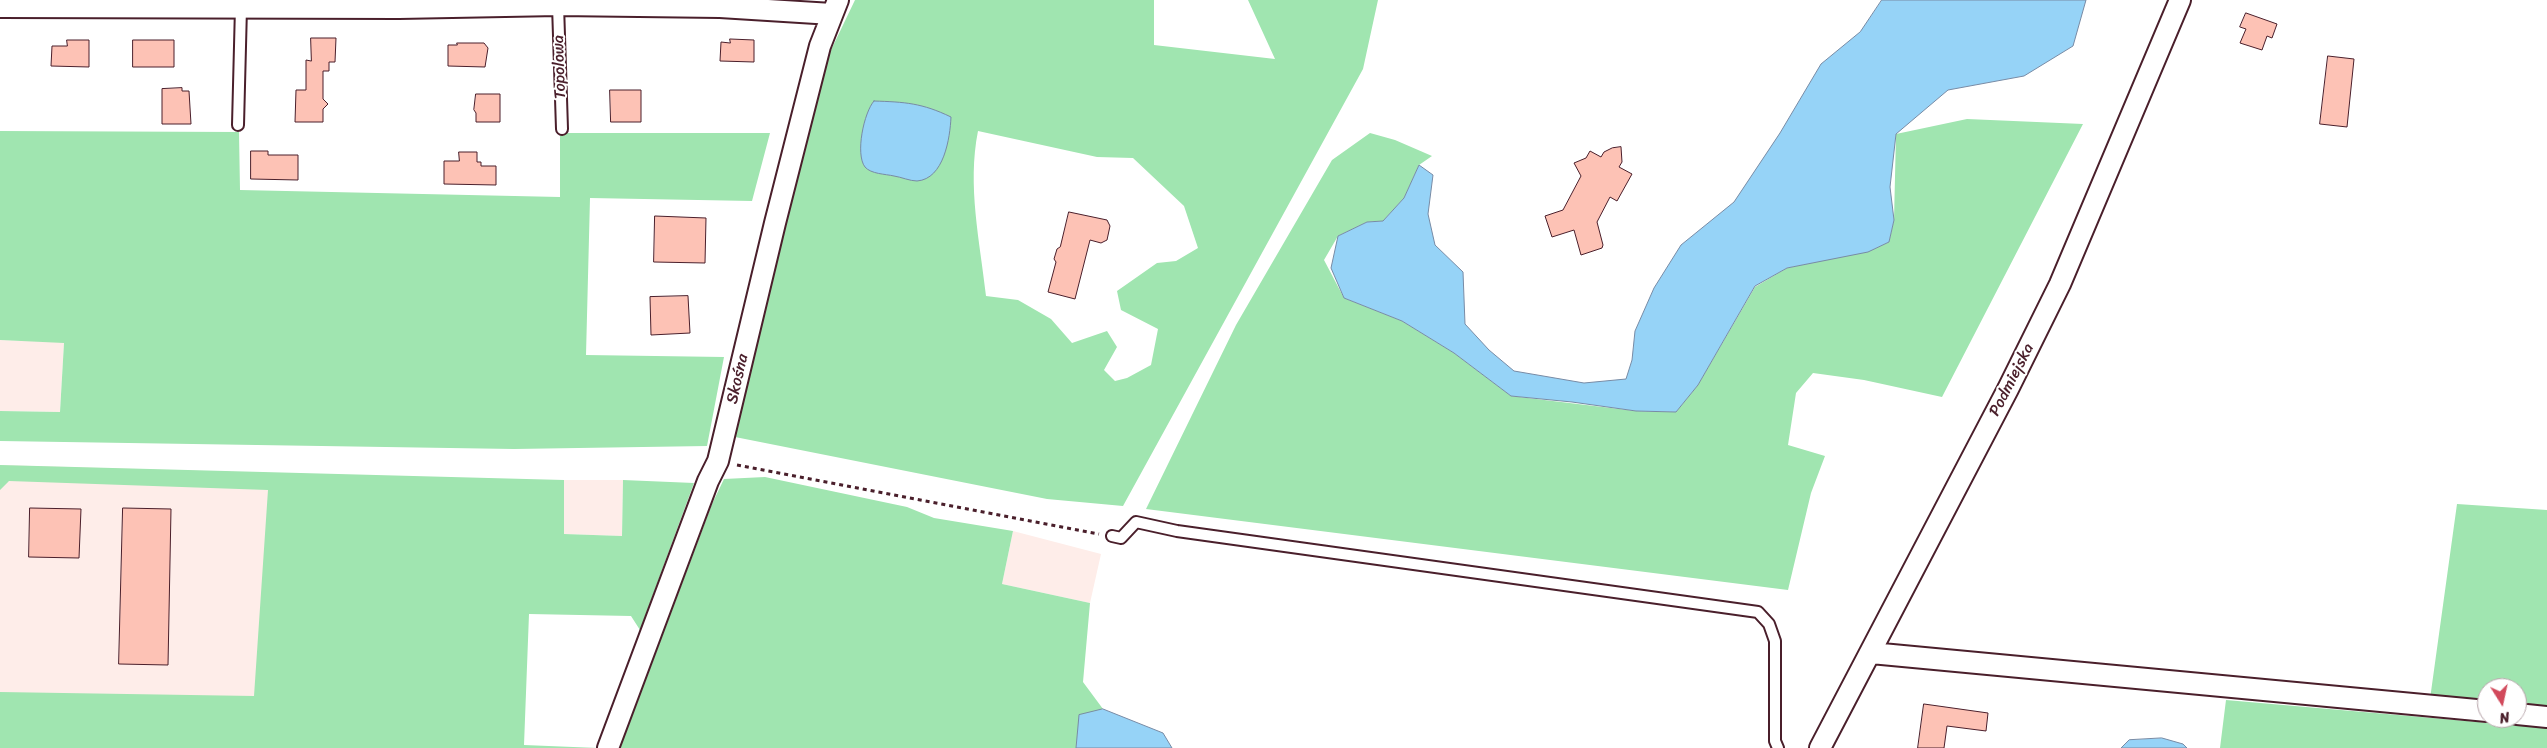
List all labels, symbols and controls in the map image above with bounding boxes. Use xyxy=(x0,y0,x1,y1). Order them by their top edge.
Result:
street label: Topolowa xyxy=(549,35,571,99)
street label: Podmiejska xyxy=(1985,340,2039,420)
street label: Skośna xyxy=(723,352,753,406)
north arrow xyxy=(2477,678,2527,728)
text: N xyxy=(2498,704,2511,730)

